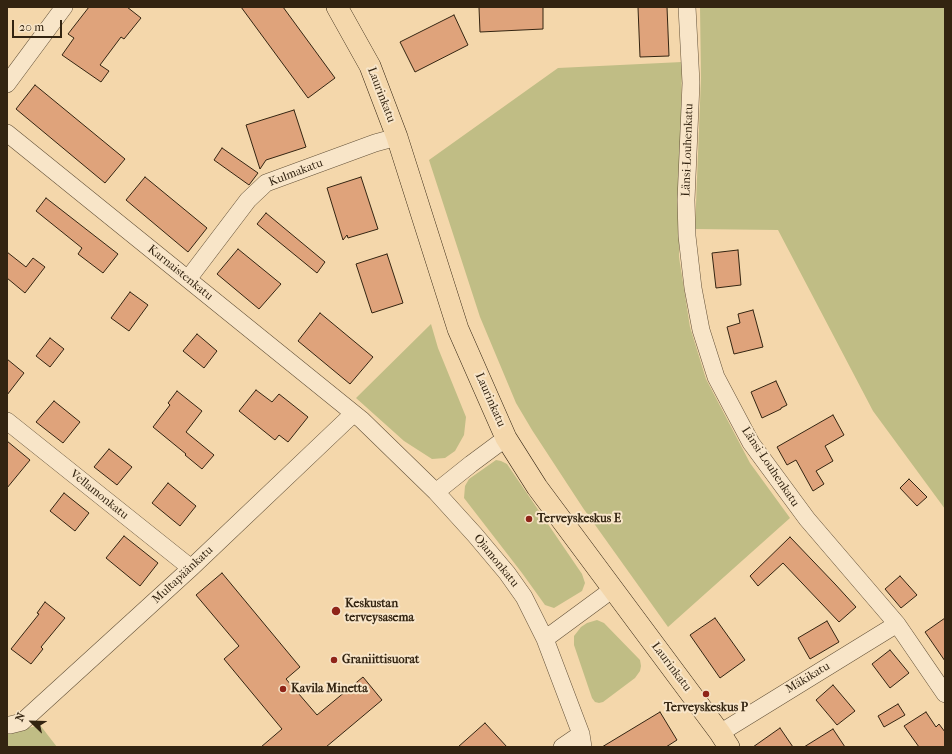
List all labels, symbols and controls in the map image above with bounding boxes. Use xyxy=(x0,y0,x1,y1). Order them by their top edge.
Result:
scale bar xyxy=(14,12,64,38)
text: 20 m xyxy=(19,20,44,34)
street label: Laurinkatu xyxy=(364,65,398,125)
street label: Länsi-Louhenkatu xyxy=(679,103,697,197)
street label: Kulmakatu xyxy=(267,156,325,190)
street label: Karnaistenkatu xyxy=(144,242,216,304)
street label: Laurinkatu xyxy=(472,371,508,429)
street label: Länsi-Louhenkatu xyxy=(738,424,802,510)
street label: Vellamonkatu xyxy=(67,467,131,523)
place label: Terveyskeskus E xyxy=(537,512,621,526)
marker: Terveyskeskus E xyxy=(524,514,534,524)
street label: Ojamonkatu xyxy=(470,532,522,590)
street label: Multapäänkatu xyxy=(150,543,216,607)
place label: Keskustan terveysasema xyxy=(345,597,414,625)
marker: Keskustan terveysasema xyxy=(330,605,342,617)
street label: Laurinkatu xyxy=(648,640,694,694)
place label: Graniittisuorat xyxy=(342,653,419,667)
marker: Graniittisuorat xyxy=(329,655,339,665)
street label: Mäkikatu xyxy=(783,659,833,697)
place label: Kavila Minetta xyxy=(291,682,368,696)
marker: Kavila Minetta xyxy=(278,684,288,694)
marker: Terveyskeskus P xyxy=(701,689,711,699)
place label: Terveyskeskus P xyxy=(664,701,748,715)
north arrow xyxy=(12,702,52,742)
text: N xyxy=(13,711,28,724)

